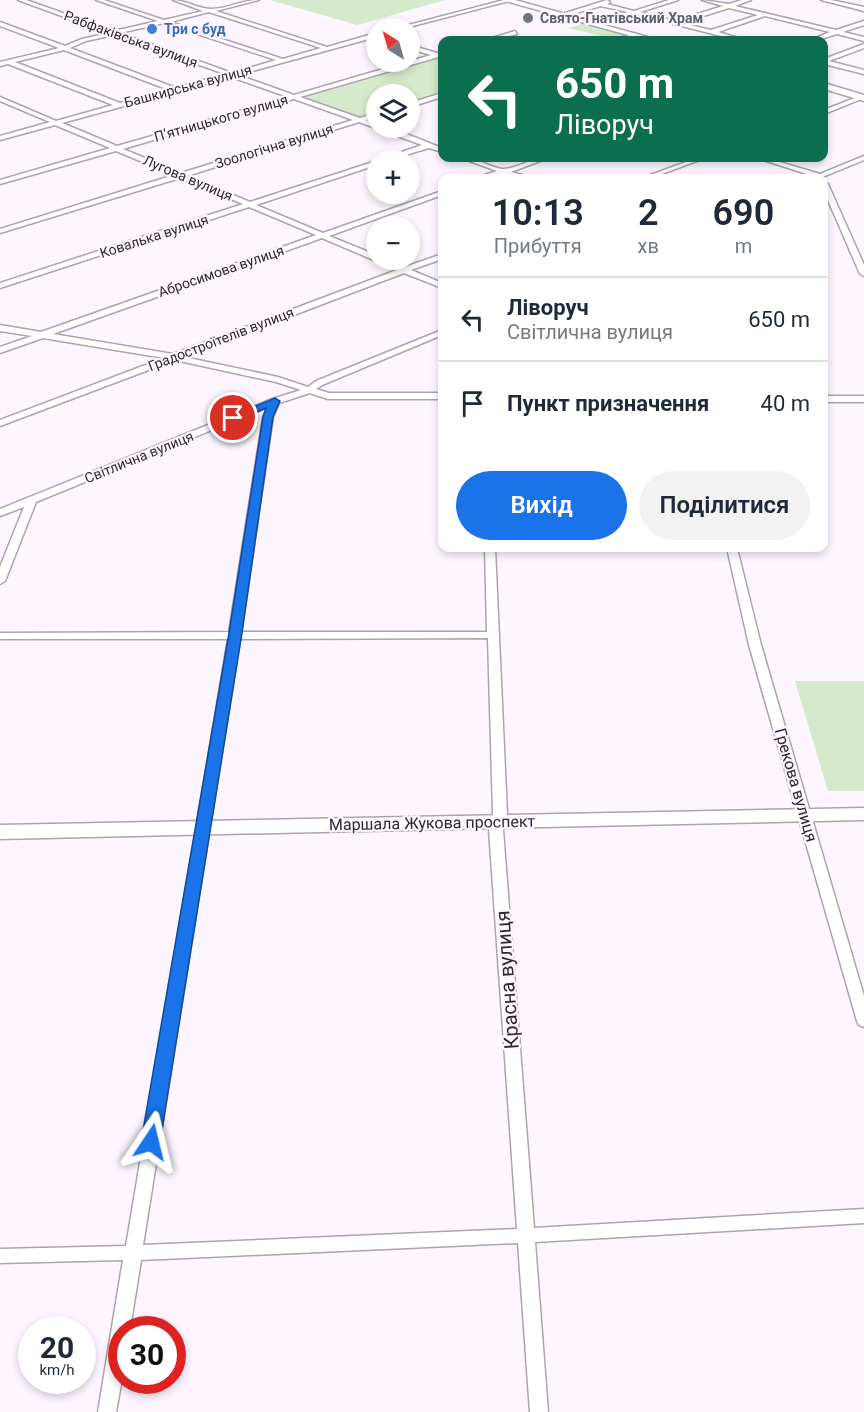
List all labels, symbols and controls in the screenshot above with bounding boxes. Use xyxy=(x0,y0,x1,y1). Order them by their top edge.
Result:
street label: Рабфаківська вулиця xyxy=(62,7,200,71)
place label: Свято-Гнатівський Храм xyxy=(540,10,703,26)
marker: Свято-Гнатівський Храм xyxy=(521,11,535,25)
north arrow xyxy=(366,18,420,72)
map controls xyxy=(366,18,420,270)
place label: Три с буд xyxy=(164,21,226,37)
marker: Три с буд xyxy=(145,22,159,36)
text: 650 m xyxy=(555,59,674,108)
icon: left xyxy=(456,60,534,138)
street label: Башкирська вулиця xyxy=(122,61,254,111)
button: layers xyxy=(366,84,420,138)
street label: П’ятницького вулиця xyxy=(152,91,290,145)
text: Ліворуч xyxy=(555,109,654,141)
street label: Зоологічна вулиця xyxy=(213,120,335,172)
button: + xyxy=(366,150,420,204)
street label: Лугова вулиця xyxy=(141,152,235,204)
text: 10:13 xyxy=(492,192,584,234)
text: 2 xyxy=(638,192,658,234)
text: 690 xyxy=(713,192,774,234)
street label: Ковалька вулиця xyxy=(98,211,210,261)
button: − xyxy=(366,216,420,270)
text: Прибуття xyxy=(494,234,582,258)
text: хв xyxy=(637,234,659,258)
text: m xyxy=(735,234,752,258)
street label: Абросимова вулиця xyxy=(156,242,286,300)
text: Ліворуч xyxy=(507,295,589,320)
icon: left xyxy=(456,303,489,336)
street label: Градостроїтелiв вулиця xyxy=(146,304,296,374)
text: 650 m xyxy=(748,307,810,332)
text: Світлична вулиця xyxy=(507,320,673,344)
icon: arrive xyxy=(456,387,489,420)
text: Пункт призначення xyxy=(507,391,709,416)
text: 40 m xyxy=(761,391,810,416)
pin xyxy=(207,392,258,443)
icon: arrive xyxy=(216,401,249,434)
street label: Світлична вулиця xyxy=(82,428,196,486)
button: Вихід xyxy=(456,471,627,540)
button: Поділитися xyxy=(639,471,810,540)
street label: Грекова вулиця xyxy=(771,726,821,844)
street label: Маршала Жукова проспект xyxy=(329,812,536,834)
street label: Красна вулиця xyxy=(490,910,524,1050)
position arrow xyxy=(119,1110,183,1174)
speed limit sign: 30 xyxy=(108,1316,186,1394)
text: 20 xyxy=(40,1330,74,1365)
text: km/h xyxy=(39,1361,75,1379)

